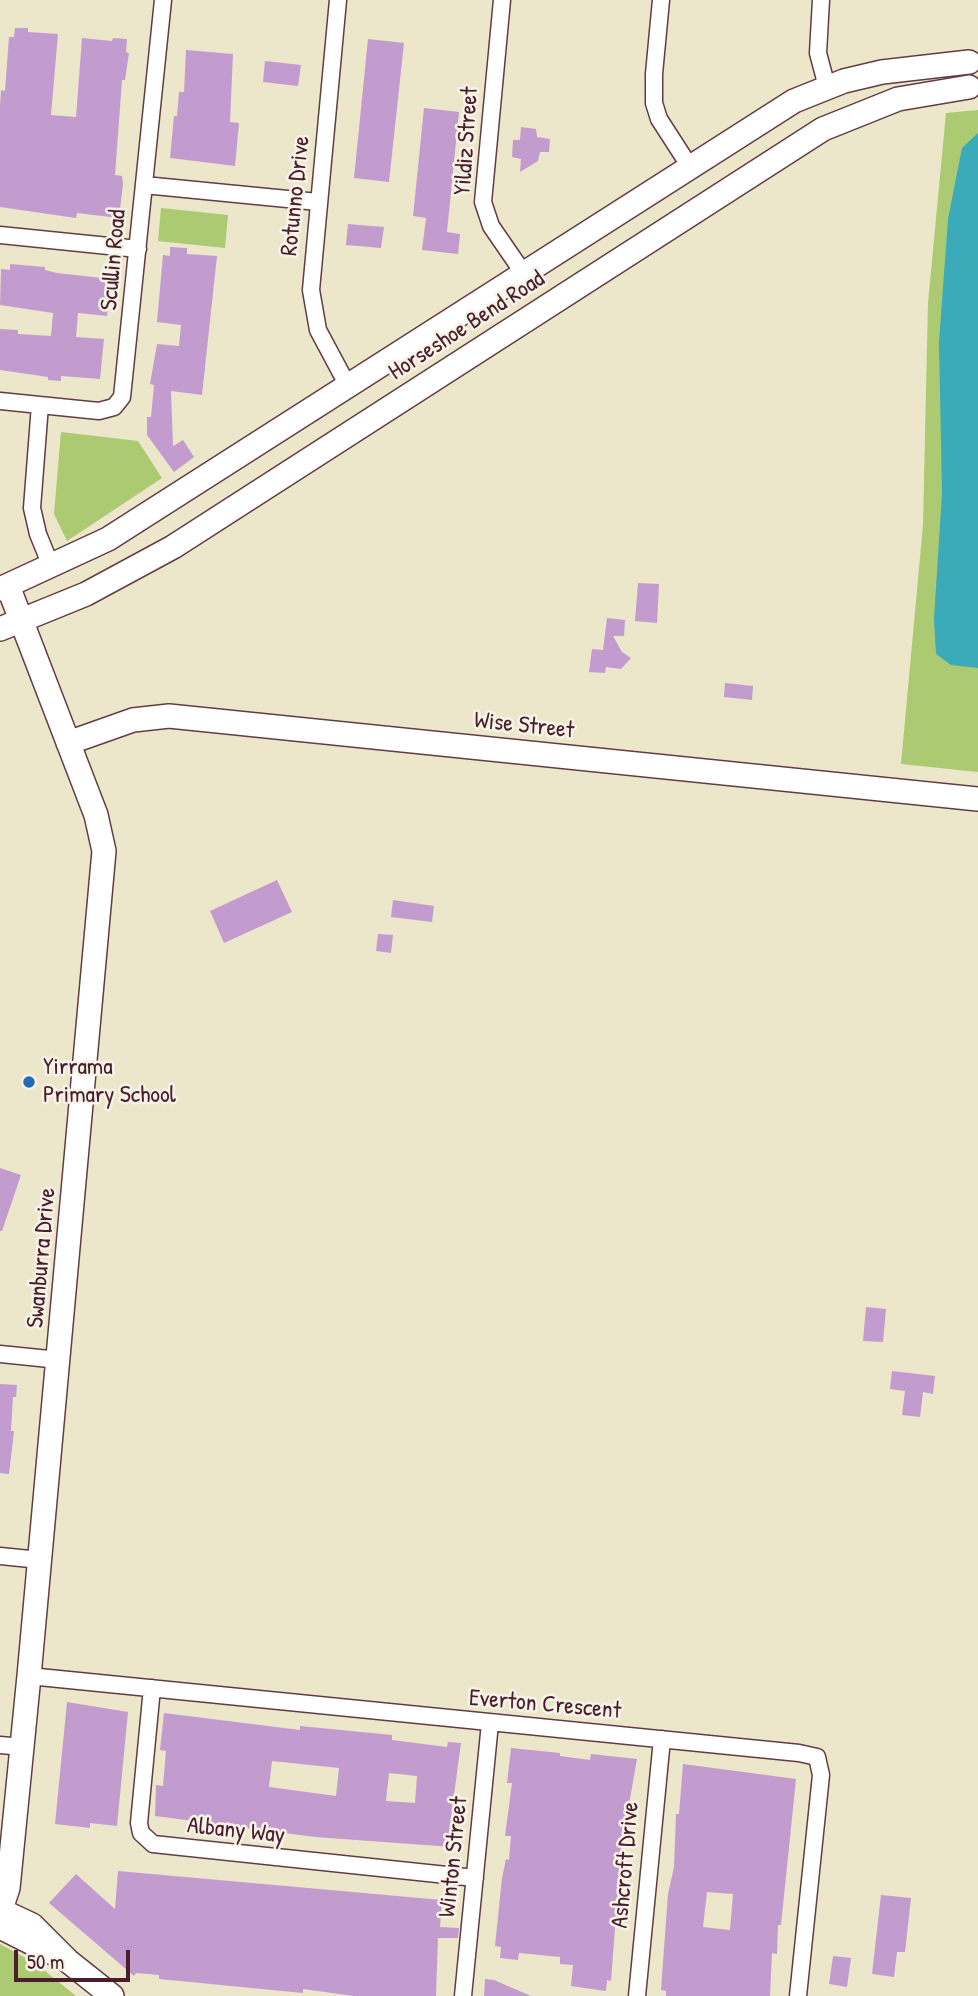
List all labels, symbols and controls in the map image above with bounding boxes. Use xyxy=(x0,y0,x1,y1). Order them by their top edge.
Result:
street label: Yildiz Street xyxy=(449,86,485,196)
street label: Rotunno Drive xyxy=(275,135,317,257)
street label: Scullin Road xyxy=(95,208,133,312)
street label: Horseshoe Bend Road xyxy=(384,265,550,387)
street label: Wise Street xyxy=(473,706,575,746)
place label: Yirrama Primary School xyxy=(43,1054,176,1110)
marker: Yirrama Primary School xyxy=(21,1074,37,1090)
street label: Swanburra Drive xyxy=(22,1187,62,1329)
street label: Everton Crescent xyxy=(468,1684,622,1726)
street label: Winton Street xyxy=(433,1795,475,1919)
street label: Ashcroft Drive xyxy=(606,1801,646,1929)
street label: Albany Way xyxy=(186,1812,286,1850)
scale bar xyxy=(18,1937,133,1981)
text: 50 m xyxy=(27,1947,64,1976)

